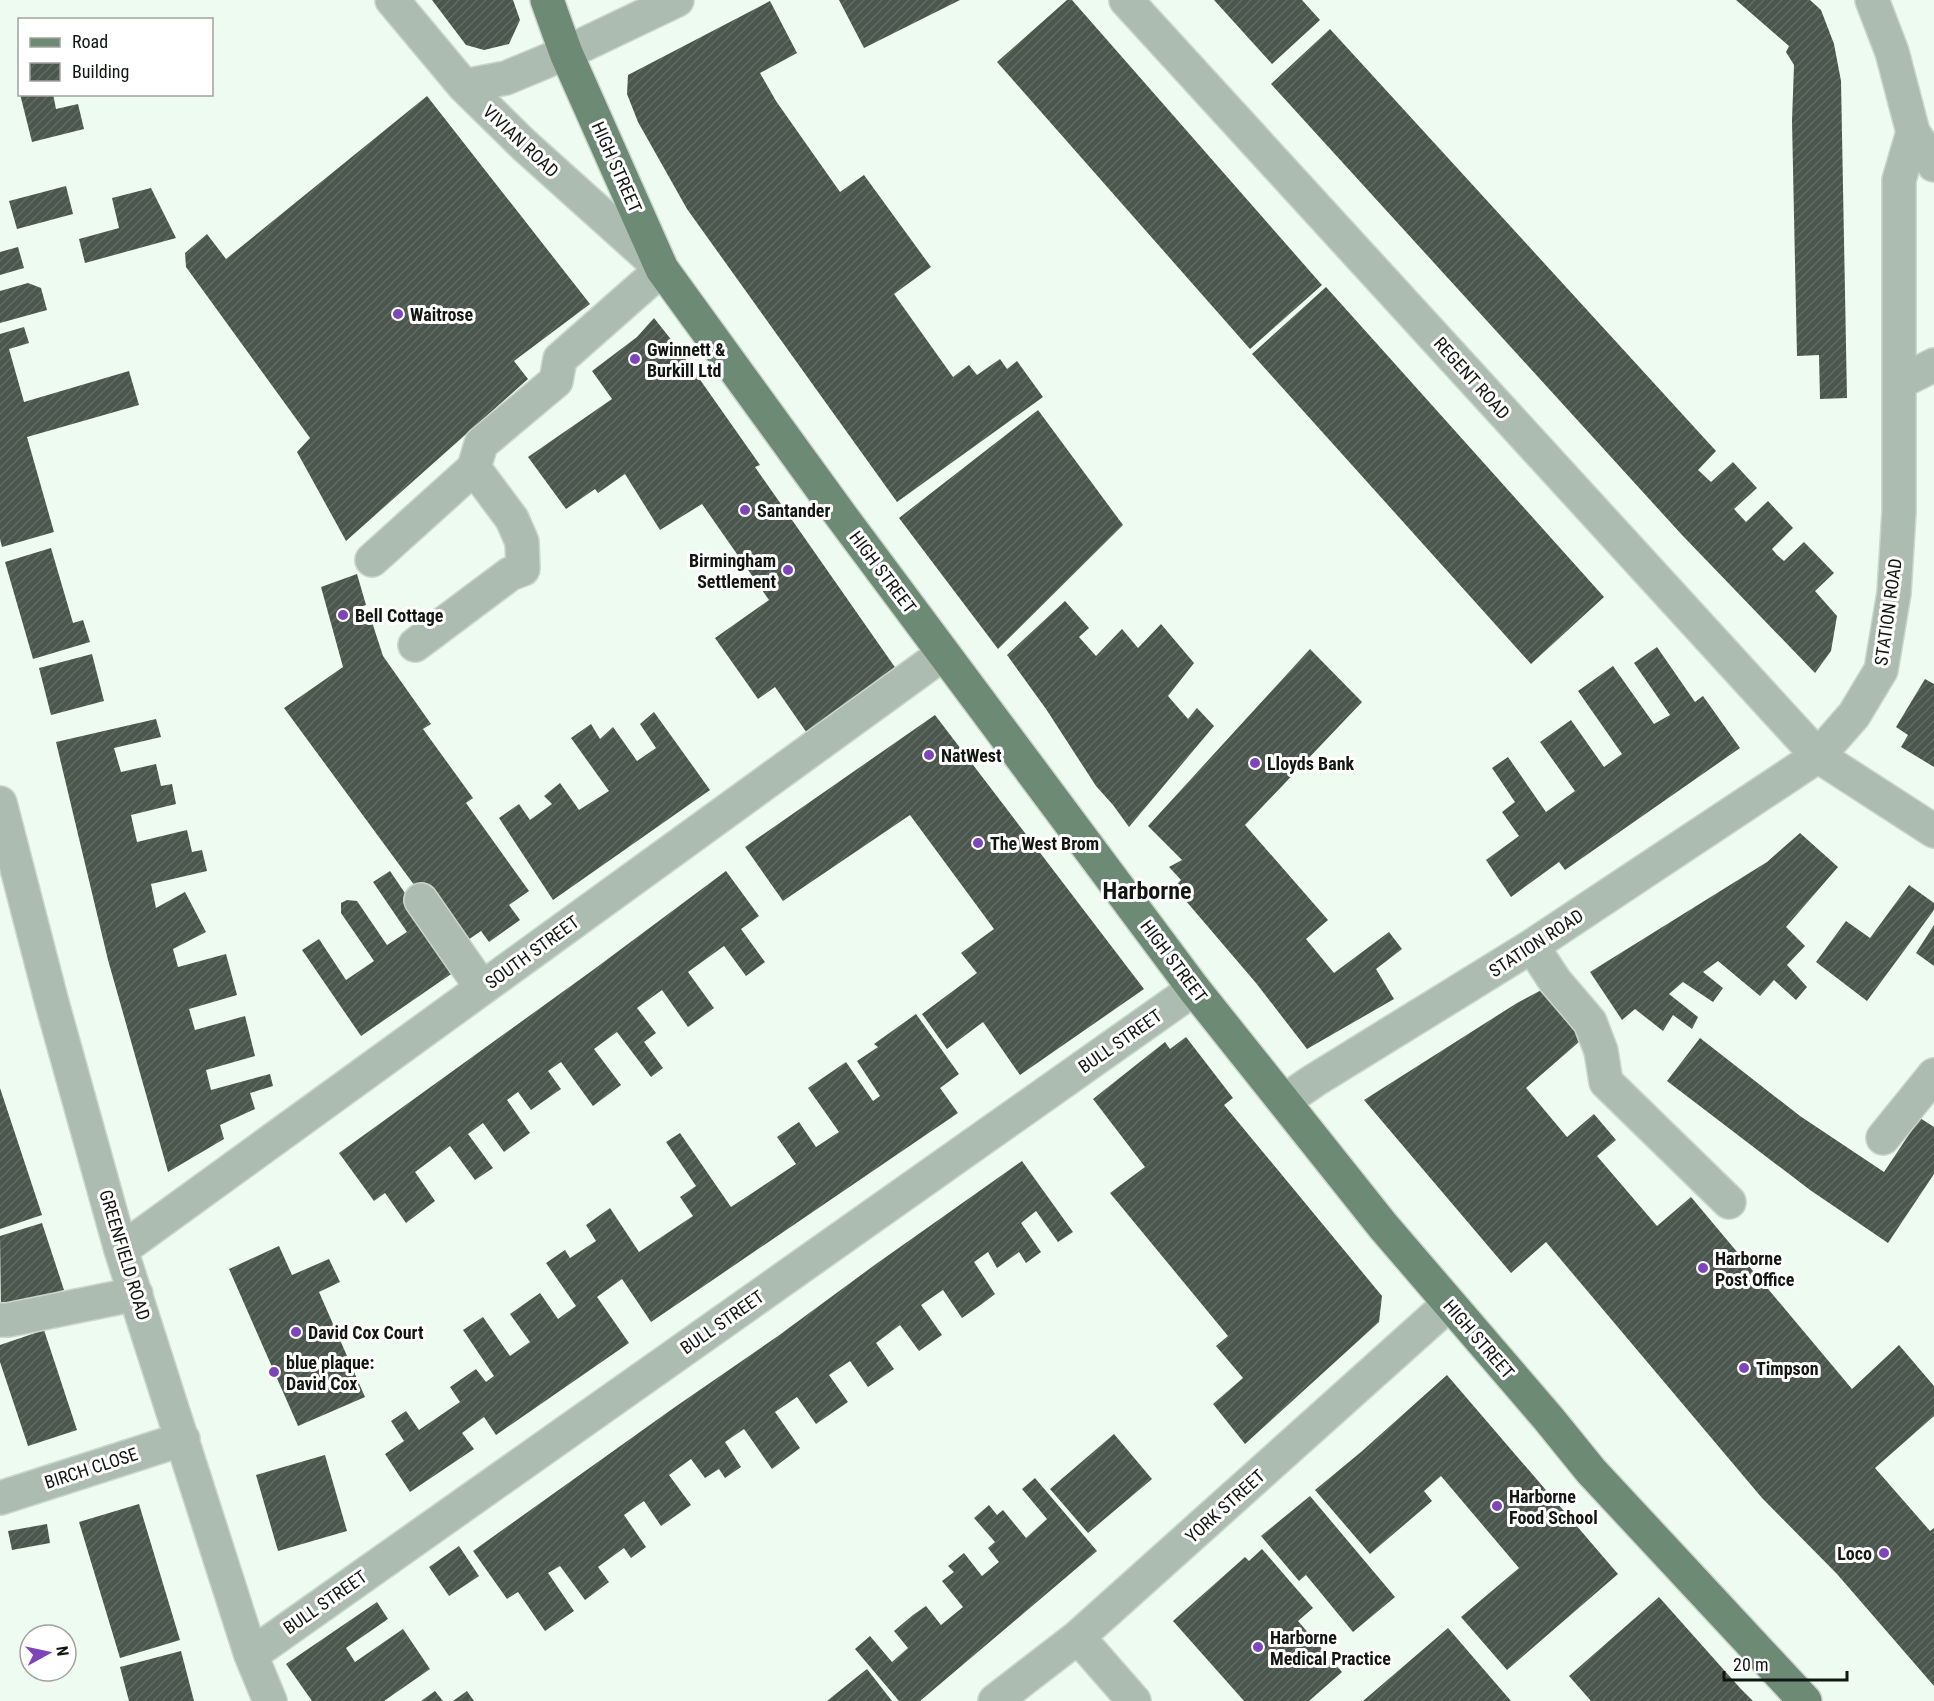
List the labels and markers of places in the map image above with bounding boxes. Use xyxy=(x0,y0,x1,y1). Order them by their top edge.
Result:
place label: Waitrose xyxy=(410,304,474,325)
marker: Waitrose xyxy=(391,307,405,321)
place label: Gwinnett & Burkill Ltd xyxy=(647,339,726,381)
marker: Gwinnett & Burkill Ltd xyxy=(628,352,642,366)
place label: Santander xyxy=(757,500,830,521)
marker: Santander xyxy=(738,503,752,517)
place label: Birmingham Settlement xyxy=(689,550,776,592)
marker: Birmingham Settlement xyxy=(781,563,795,577)
place label: Bell Cottage xyxy=(355,605,444,626)
marker: Bell Cottage xyxy=(336,608,350,622)
place label: NatWest xyxy=(941,745,1002,766)
marker: NatWest xyxy=(922,748,936,762)
place label: Lloyds Bank xyxy=(1267,753,1355,774)
marker: Lloyds Bank xyxy=(1248,756,1262,770)
place label: The West Brom xyxy=(990,833,1099,854)
marker: The West Brom xyxy=(971,836,985,850)
place label: Harborne Post Office xyxy=(1715,1248,1795,1290)
marker: Harborne Post Office xyxy=(1696,1261,1710,1275)
place label: David Cox Court xyxy=(308,1322,424,1343)
marker: David Cox Court xyxy=(289,1325,303,1339)
place label: blue plaque: David Cox xyxy=(286,1352,374,1394)
place label: Timpson xyxy=(1756,1358,1819,1379)
marker: Timpson xyxy=(1737,1361,1751,1375)
marker: blue plaque: David Cox xyxy=(267,1365,281,1379)
place label: Harborne Food School xyxy=(1509,1486,1598,1528)
marker: Harborne Food School xyxy=(1490,1499,1504,1513)
place label: Loco xyxy=(1837,1543,1872,1564)
marker: Loco xyxy=(1877,1546,1891,1560)
place label: Harborne Medical Practice xyxy=(1270,1627,1391,1669)
marker: Harborne Medical Practice xyxy=(1251,1640,1265,1654)

